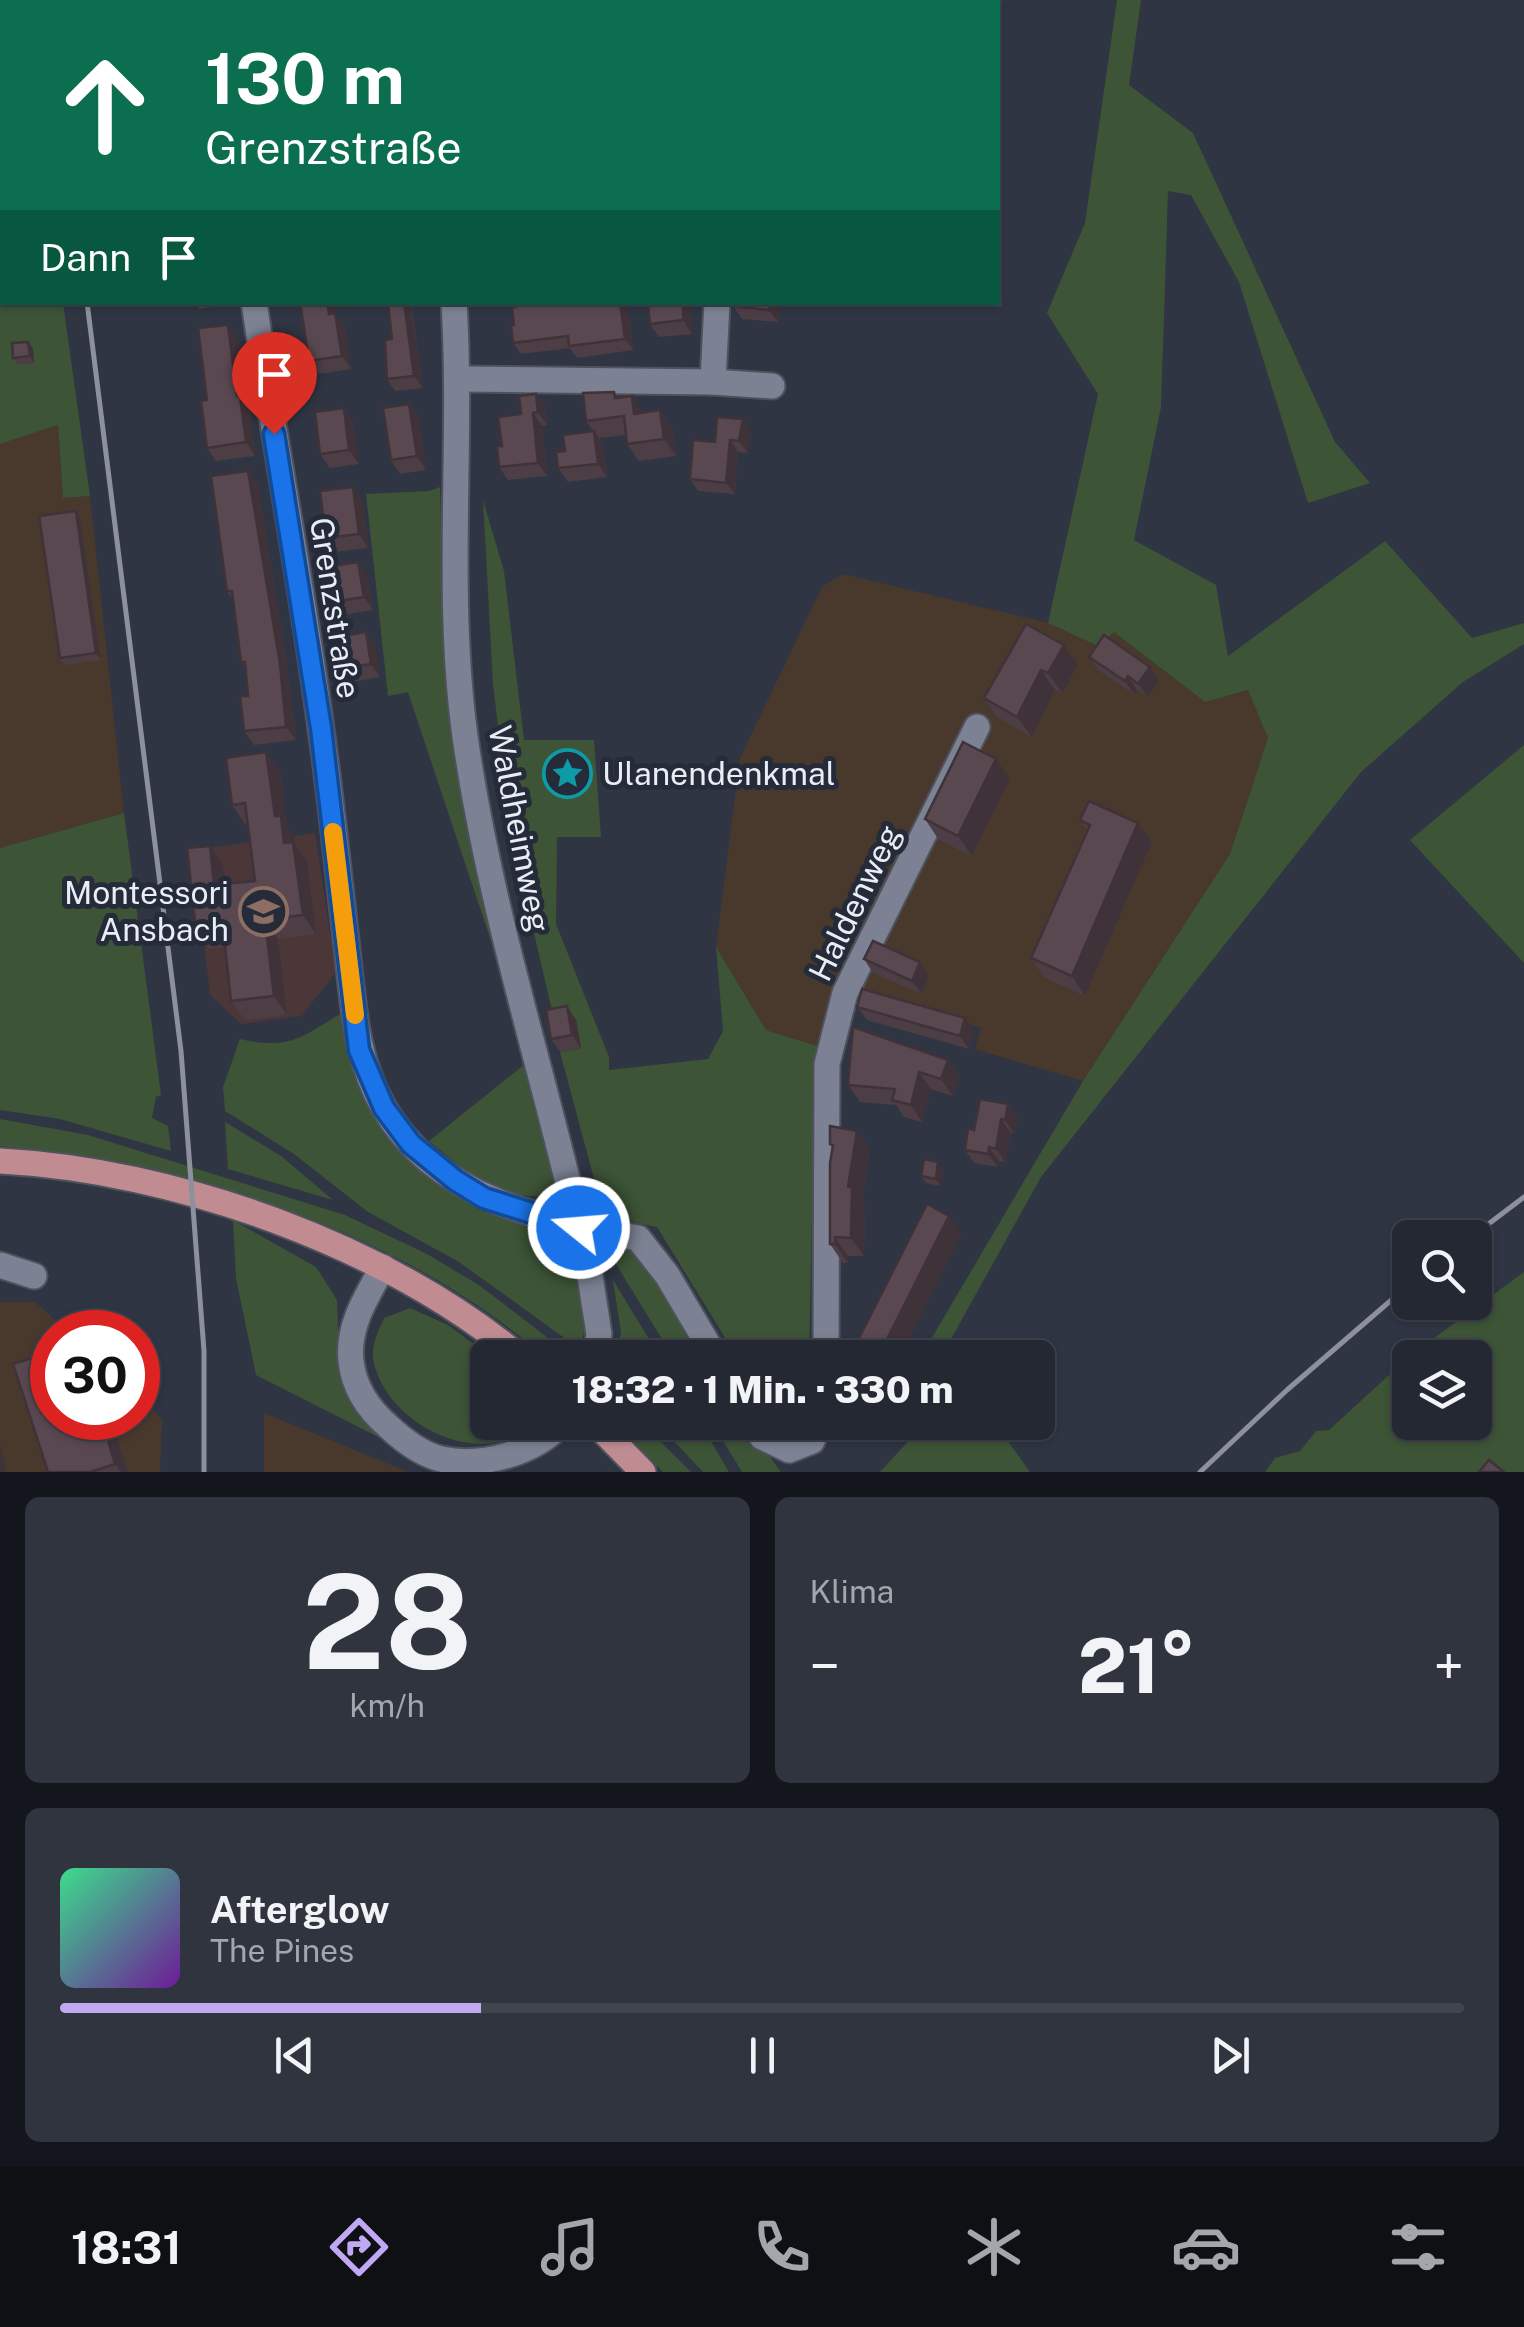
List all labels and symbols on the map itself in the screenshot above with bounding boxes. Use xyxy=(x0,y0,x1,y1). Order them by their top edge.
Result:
pin xyxy=(232,332,317,435)
street label: Grenzstraße xyxy=(303,515,368,701)
street label: Waldheimweg xyxy=(481,723,558,935)
place icon: Ulanendenkmal xyxy=(541,748,593,800)
place label: Ulanendenkmal xyxy=(602,755,835,792)
street label: Haldenweg xyxy=(801,819,908,987)
place label: Montessori Ansbach xyxy=(64,874,229,948)
school or university icon: Montessori Ansbach xyxy=(238,885,290,937)
position arrow xyxy=(527,1176,631,1280)
speed limit sign: 30 xyxy=(30,1310,160,1440)

